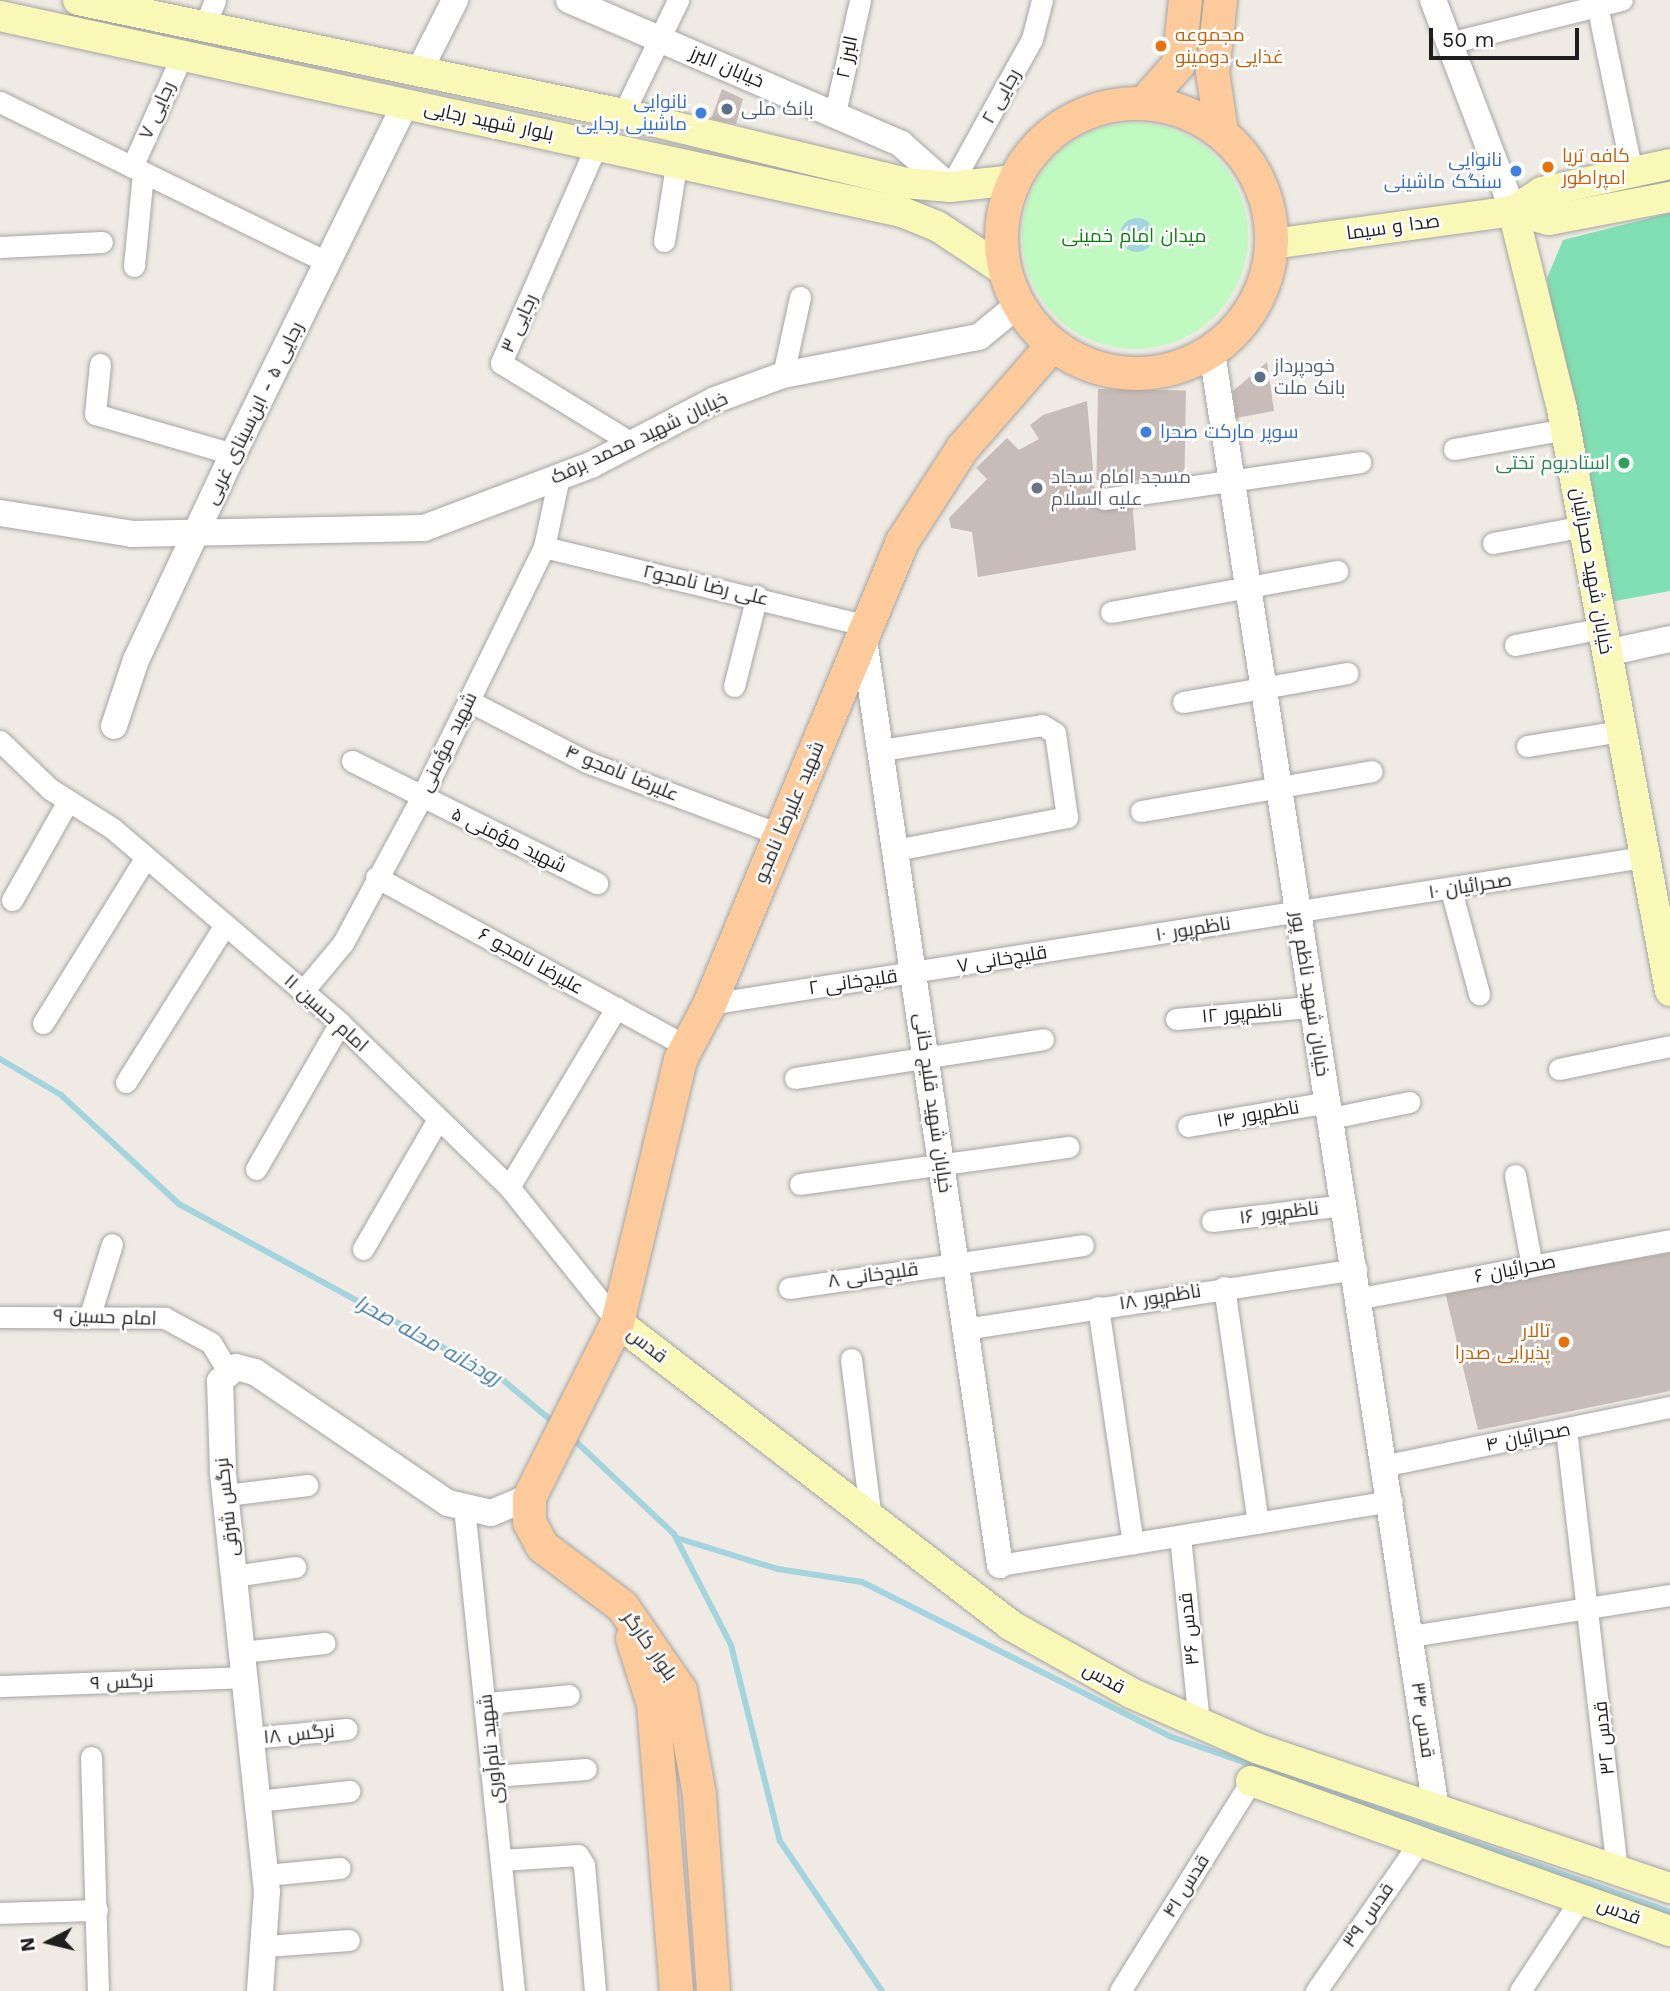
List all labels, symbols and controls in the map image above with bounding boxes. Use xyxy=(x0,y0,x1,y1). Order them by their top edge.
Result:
scale bar xyxy=(1432,14,1582,58)
place label: مجموعه غذایى دومینو xyxy=(1175,24,1284,68)
text: 50 m xyxy=(1442,27,1494,52)
street label: البرز ۲ xyxy=(831,34,863,80)
marker: مجموعه غذایى دومینو xyxy=(1153,38,1169,54)
street label: خیابان البرز xyxy=(687,41,767,93)
street label: رجایی ۲ xyxy=(977,64,1025,128)
street label: رجایی ۷ xyxy=(134,77,180,143)
place label: نانوایی ماشینی رجایی xyxy=(576,91,687,135)
street label: بلوار شهید رجایی xyxy=(422,96,556,146)
place label: بانک ملی xyxy=(741,98,814,120)
marker: بانک ملی xyxy=(719,101,735,117)
marker: نانوایی ماشینی رجایی xyxy=(693,105,709,121)
place label: کافه تریا امپراطور xyxy=(1562,145,1630,189)
place label: نانوایی سنگک ماشینی xyxy=(1384,149,1502,193)
marker: کافه تریا امپراطور xyxy=(1540,159,1556,175)
marker: نانوایی سنگک ماشینی xyxy=(1508,163,1524,179)
street label: صدا و سیما xyxy=(1345,209,1441,245)
park label: میدان امام خمینی xyxy=(1062,225,1206,247)
street label: رجایی ۳ xyxy=(496,290,542,356)
street label: رجایی ۵ - ابن‌سینای غربی xyxy=(200,318,308,508)
place label: خودپرداز بانک ملت xyxy=(1274,355,1345,399)
marker: خودپرداز بانک ملت xyxy=(1252,369,1268,385)
street label: خیابان شهید محمد برفک xyxy=(547,387,731,489)
place label: سوپر مارکت صحرا xyxy=(1160,421,1298,443)
marker: سوپر مارکت صحرا xyxy=(1138,424,1154,440)
place label: استادیوم تختی xyxy=(1495,452,1610,474)
marker: استادیوم تختی xyxy=(1616,455,1632,471)
place label: مسجد امام سجاد علیه السلام xyxy=(1051,466,1191,510)
marker: مسجد امام سجاد علیه السلام xyxy=(1029,480,1045,496)
street label: خیابان شهید صحرائیان xyxy=(1566,486,1618,656)
street label: علی رضا نامجو۲ xyxy=(641,559,771,611)
street label: شهید مؤمنی xyxy=(414,688,482,796)
street label: شهید علیرضا نامجو xyxy=(749,738,829,886)
street label: علیرضا نامجو ۴ xyxy=(562,740,682,806)
street label: شهید مؤمنی ۵ xyxy=(448,802,570,878)
street label: صحرائیان ۱۰ xyxy=(1427,868,1513,904)
street label: خیابان شهید ناظم پور xyxy=(1286,910,1334,1078)
street label: ناظم‌پور ۱۰ xyxy=(1154,912,1232,946)
street label: علیرضا نامجو ۶ xyxy=(474,923,588,999)
street label: قلیچ‌خانی ۷ xyxy=(955,941,1049,977)
street label: قلیچ‌خانی ۲ xyxy=(807,964,899,1000)
street label: امام حسین ۱۱ xyxy=(279,969,373,1057)
street label: ناظم‌پور ۱۲ xyxy=(1201,998,1283,1028)
street label: خیابان شهید قلیچ خانی xyxy=(909,1012,957,1194)
street label: ناظم‌پور ۱۴ xyxy=(1215,1096,1301,1132)
street label: ناظم‌پور ۱۶ xyxy=(1238,1197,1320,1229)
street label: صحرائیان ۶ xyxy=(1472,1250,1558,1288)
street label: قلیچ‌خانی ۸ xyxy=(826,1257,920,1293)
street label: ناظم‌پور ۱۸ xyxy=(1117,1279,1203,1315)
water label: رودخانه محله صحرا xyxy=(350,1289,506,1391)
street label: امام حسین ۹ xyxy=(53,1304,157,1330)
place label: تالار پذیرایی صدرا xyxy=(1455,1320,1550,1364)
street label: قدس xyxy=(622,1322,672,1368)
marker: تالار پذیرایی صدرا xyxy=(1556,1334,1572,1350)
street label: صحرائیان ۴ xyxy=(1484,1418,1572,1456)
street label: نرگس شرقی xyxy=(210,1456,244,1558)
street label: قدس ۳۶ xyxy=(1174,1591,1204,1667)
street label: بلوار کارگر xyxy=(618,1607,682,1685)
street label: قدس xyxy=(1079,1657,1129,1699)
street label: نرگس ۹ xyxy=(90,1669,154,1695)
street label: قدس ۳۴ xyxy=(1406,1680,1440,1760)
street label: شهید نام‌آوری xyxy=(474,1693,508,1805)
street label: قدس ۳۲ xyxy=(1589,1700,1619,1776)
street label: نرگس ۱۸ xyxy=(262,1720,336,1748)
street label: قدس ۴۱ xyxy=(1158,1850,1214,1922)
street label: قدس ۳۹ xyxy=(1337,1878,1399,1952)
street label: قدس xyxy=(1594,1892,1644,1930)
north arrow xyxy=(14,1907,84,1977)
text: N xyxy=(15,1936,40,1953)

